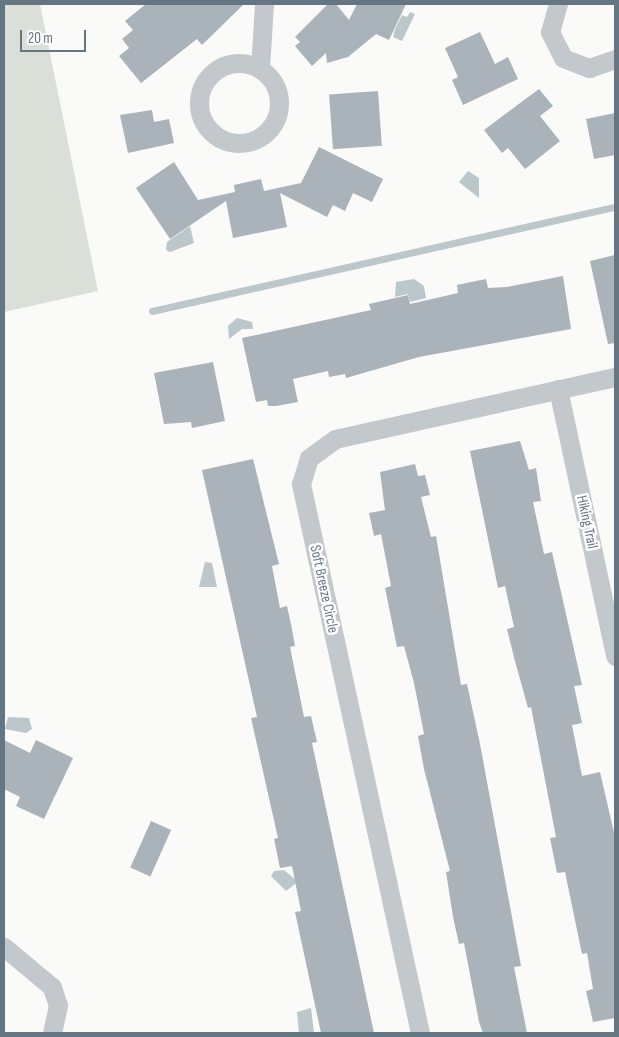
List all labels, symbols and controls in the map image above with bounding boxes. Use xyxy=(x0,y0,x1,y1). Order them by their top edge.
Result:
scale bar xyxy=(22,20,89,52)
text: 20 m xyxy=(28,29,53,48)
street label: Hiking Trail xyxy=(573,494,601,550)
street label: Soft Breeze Circle xyxy=(306,543,342,635)

